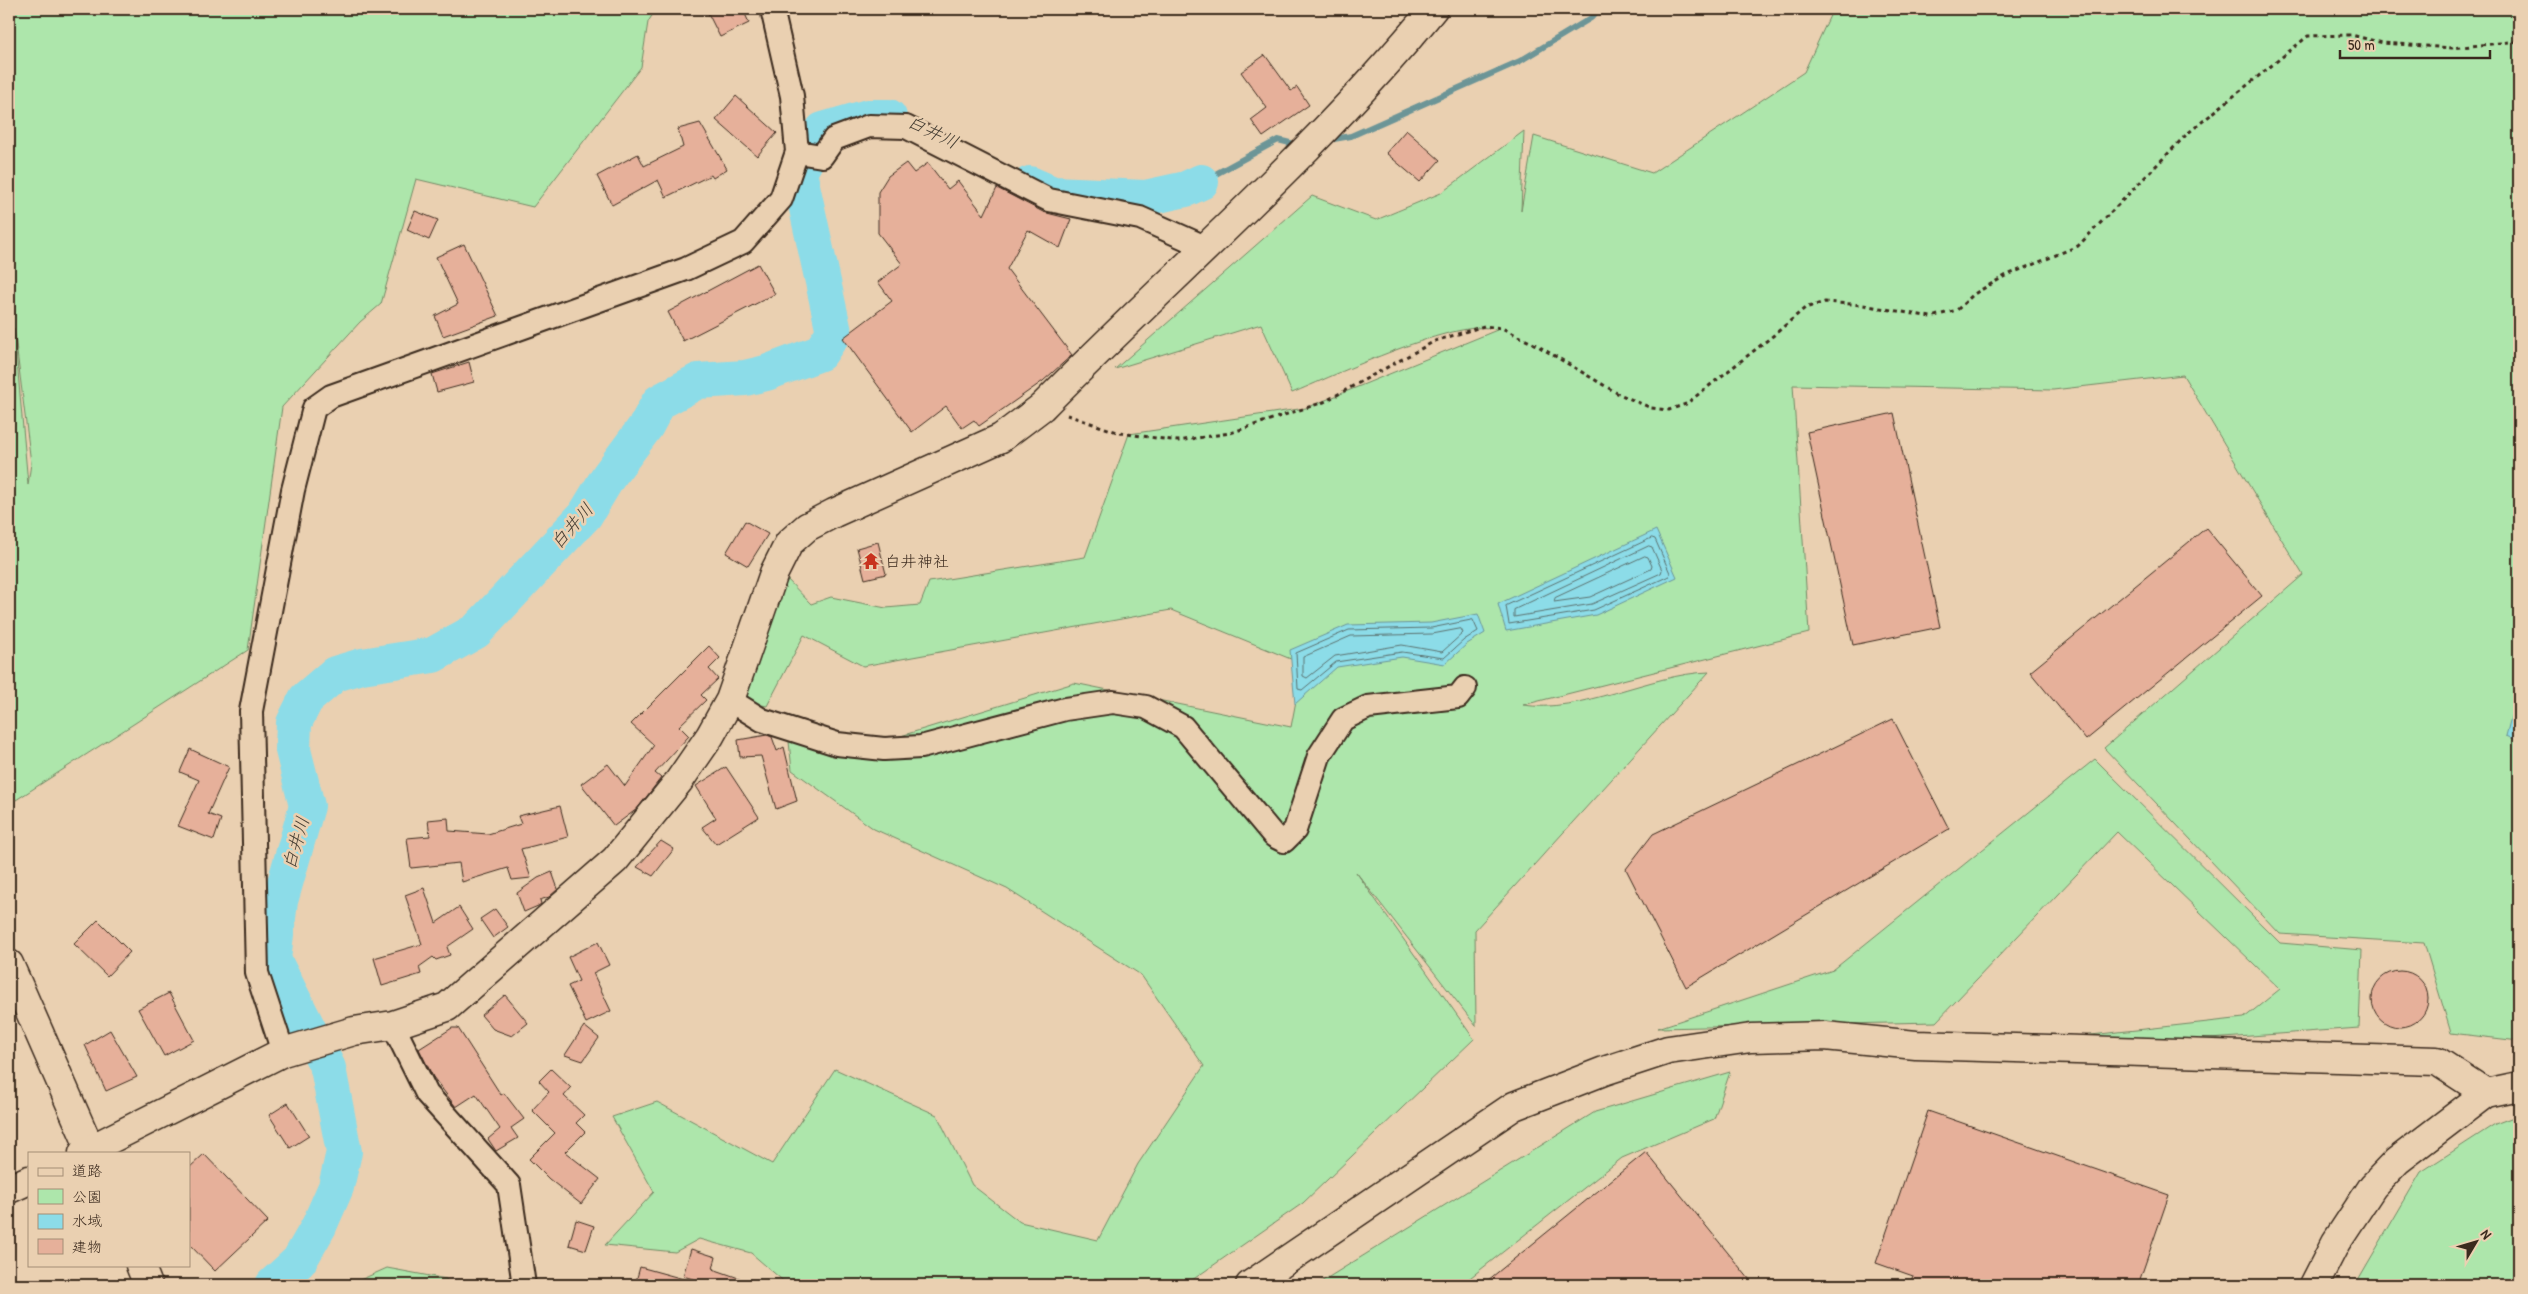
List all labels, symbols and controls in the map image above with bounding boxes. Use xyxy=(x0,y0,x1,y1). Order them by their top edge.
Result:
scale bar xyxy=(2340,28,2490,60)
text: 50 m xyxy=(2348,34,2375,55)
water label: 白井川 xyxy=(903,108,963,155)
water label: 白井川 xyxy=(544,497,599,554)
place label: 白井神社 xyxy=(885,550,949,572)
temple icon: 白井神社 xyxy=(861,551,881,571)
water label: 白井川 xyxy=(276,813,315,872)
legend xyxy=(28,1152,190,1266)
text: 道路 xyxy=(72,1160,102,1181)
text: 公園 xyxy=(72,1186,102,1207)
text: 水域 xyxy=(72,1210,102,1231)
north arrow xyxy=(2450,1216,2500,1266)
text: N xyxy=(2477,1225,2497,1243)
text: 建物 xyxy=(72,1236,102,1257)

